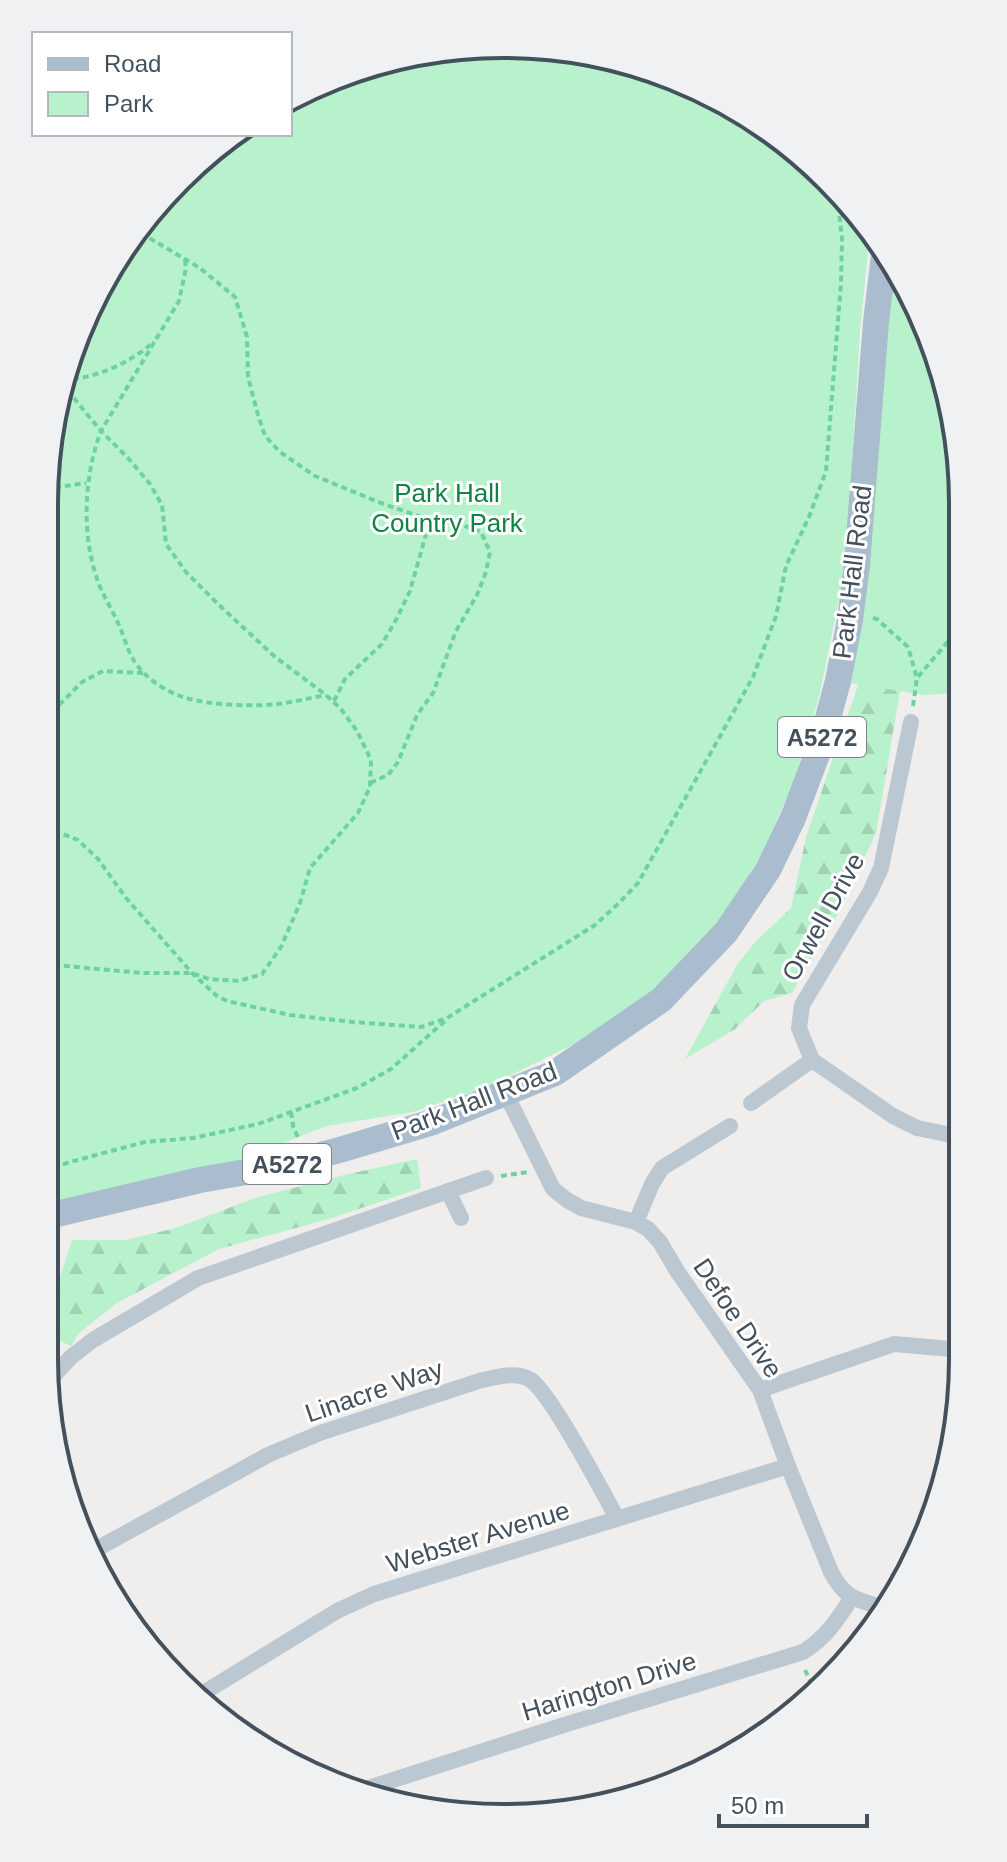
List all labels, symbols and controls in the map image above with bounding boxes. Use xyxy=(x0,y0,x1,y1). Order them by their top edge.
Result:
legend xyxy=(32,32,292,136)
text: Road xyxy=(104,50,161,77)
text: Park xyxy=(104,90,154,117)
park label: Park Hall Country Park xyxy=(371,478,524,538)
street label: Park Hall Road xyxy=(826,483,878,661)
road number: A5272 xyxy=(778,717,866,757)
street label: Orwell Drive xyxy=(776,848,870,986)
street label: Park Hall Road xyxy=(387,1056,561,1146)
road number: A5272 xyxy=(243,1144,331,1184)
street label: Defoe Drive xyxy=(687,1253,789,1383)
street label: Linacre Way xyxy=(301,1353,447,1429)
street label: Webster Avenue xyxy=(383,1495,573,1579)
street label: Harington Drive xyxy=(518,1645,700,1727)
scale bar xyxy=(719,1778,867,1828)
text: 50 m xyxy=(731,1792,784,1819)

